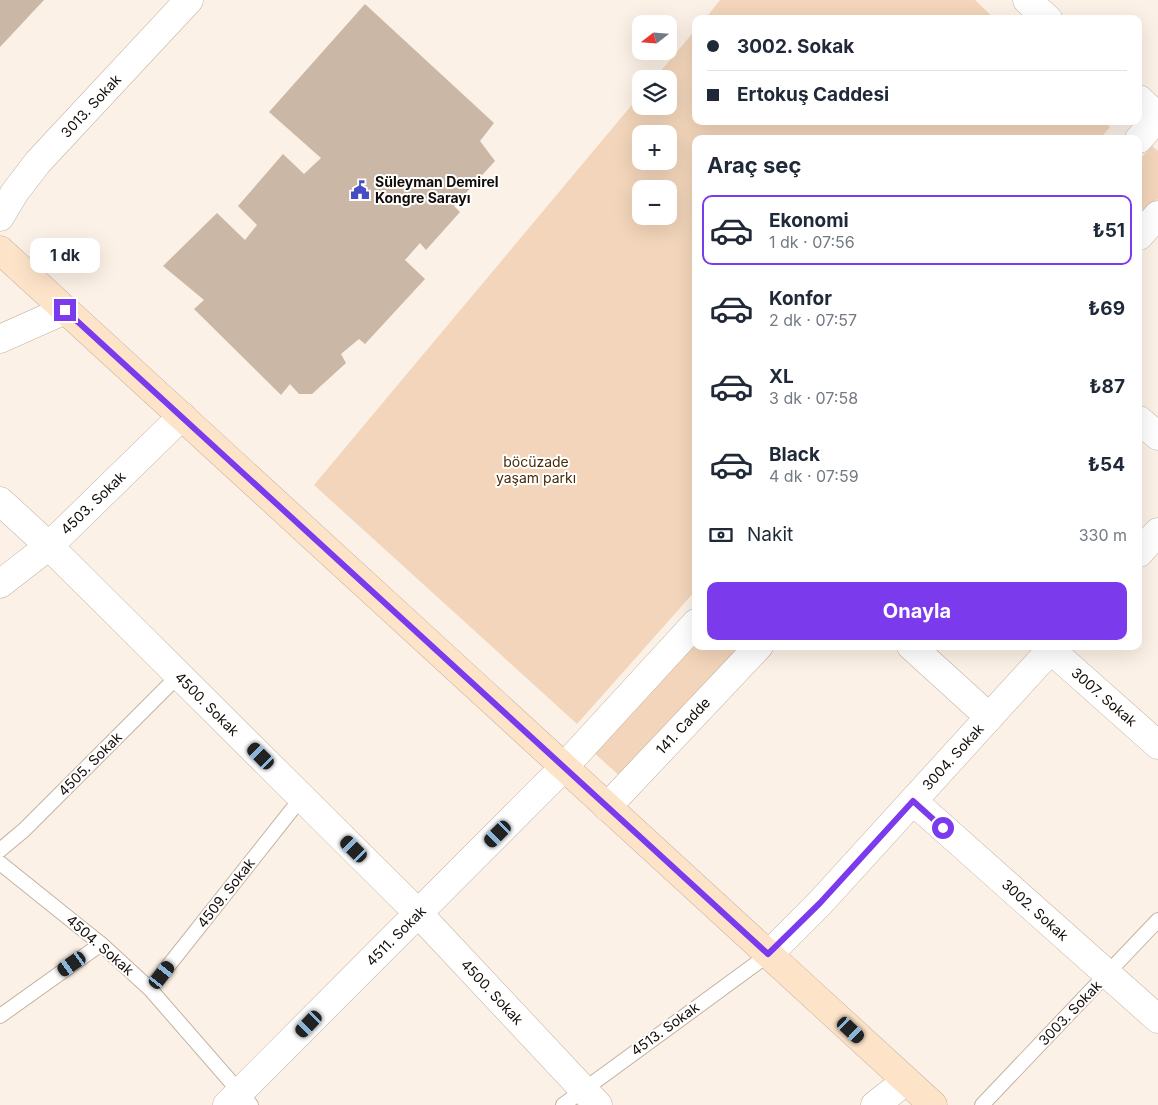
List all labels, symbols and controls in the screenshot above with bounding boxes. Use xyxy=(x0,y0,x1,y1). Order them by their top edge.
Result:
north arrow xyxy=(632,15,678,60)
map controls xyxy=(632,15,677,225)
text: 3002. Sokak xyxy=(737,35,854,58)
street label: 3013. Sokak xyxy=(57,70,124,141)
button: layers xyxy=(632,70,677,115)
text: Ertokuş Caddesi xyxy=(737,83,889,106)
button: + xyxy=(632,125,677,170)
text: Araç seç xyxy=(707,152,801,178)
place label: Süleyman Demirel Kongre Sarayı xyxy=(375,173,499,206)
public building icon: Süleyman Demirel Kongre Sarayı xyxy=(349,179,371,201)
button: − xyxy=(632,180,677,225)
icon: car xyxy=(709,208,754,253)
text: Ekonomi xyxy=(769,209,849,232)
text: ₺51 xyxy=(1092,219,1125,242)
text: 1 dk · 07:56 xyxy=(769,232,855,252)
callout: 1 dk xyxy=(30,238,100,272)
text: 1 dk xyxy=(50,245,80,265)
icon: car xyxy=(709,286,754,331)
text: Konfor xyxy=(769,287,832,310)
text: ₺69 xyxy=(1088,297,1125,320)
route end xyxy=(54,299,76,321)
text: 2 dk · 07:57 xyxy=(769,310,857,330)
icon: car xyxy=(709,364,754,409)
text: XL xyxy=(769,365,794,388)
text: ₺87 xyxy=(1089,375,1125,398)
text: 3 dk · 07:58 xyxy=(769,388,858,408)
icon: car xyxy=(709,442,754,487)
text: Black xyxy=(769,443,820,466)
park label: böcüzade yaşam parkı xyxy=(496,453,576,486)
text: ₺54 xyxy=(1088,453,1125,476)
text: 4 dk · 07:59 xyxy=(769,466,859,486)
street label: 4503. Sokak xyxy=(57,467,129,538)
icon: cash xyxy=(707,521,735,549)
text: Nakit xyxy=(747,523,793,546)
text: 330 m xyxy=(1079,525,1127,545)
button: Onayla xyxy=(707,582,1127,640)
street label: 3007. Sokak xyxy=(1068,664,1141,730)
street label: 4500. Sokak xyxy=(172,668,243,739)
street label: 141. Cadde xyxy=(652,694,713,758)
street label: 3004. Sokak xyxy=(918,720,987,793)
street label: 4505. Sokak xyxy=(54,728,125,799)
car xyxy=(245,740,276,772)
route start xyxy=(932,817,954,839)
car xyxy=(482,818,513,850)
car xyxy=(338,833,369,865)
street label: 4509. Sokak xyxy=(193,854,258,931)
street label: 3002. Sokak xyxy=(999,875,1072,944)
street label: 4511. Sokak xyxy=(362,902,429,969)
street label: 4504. Sokak xyxy=(63,911,138,979)
car xyxy=(55,949,88,979)
street label: 4500. Sokak xyxy=(458,955,527,1028)
car xyxy=(146,959,177,991)
street label: 3003. Sokak xyxy=(1035,977,1105,1048)
street label: 4513. Sokak xyxy=(627,998,702,1059)
car xyxy=(293,1008,324,1040)
car xyxy=(834,1014,867,1046)

